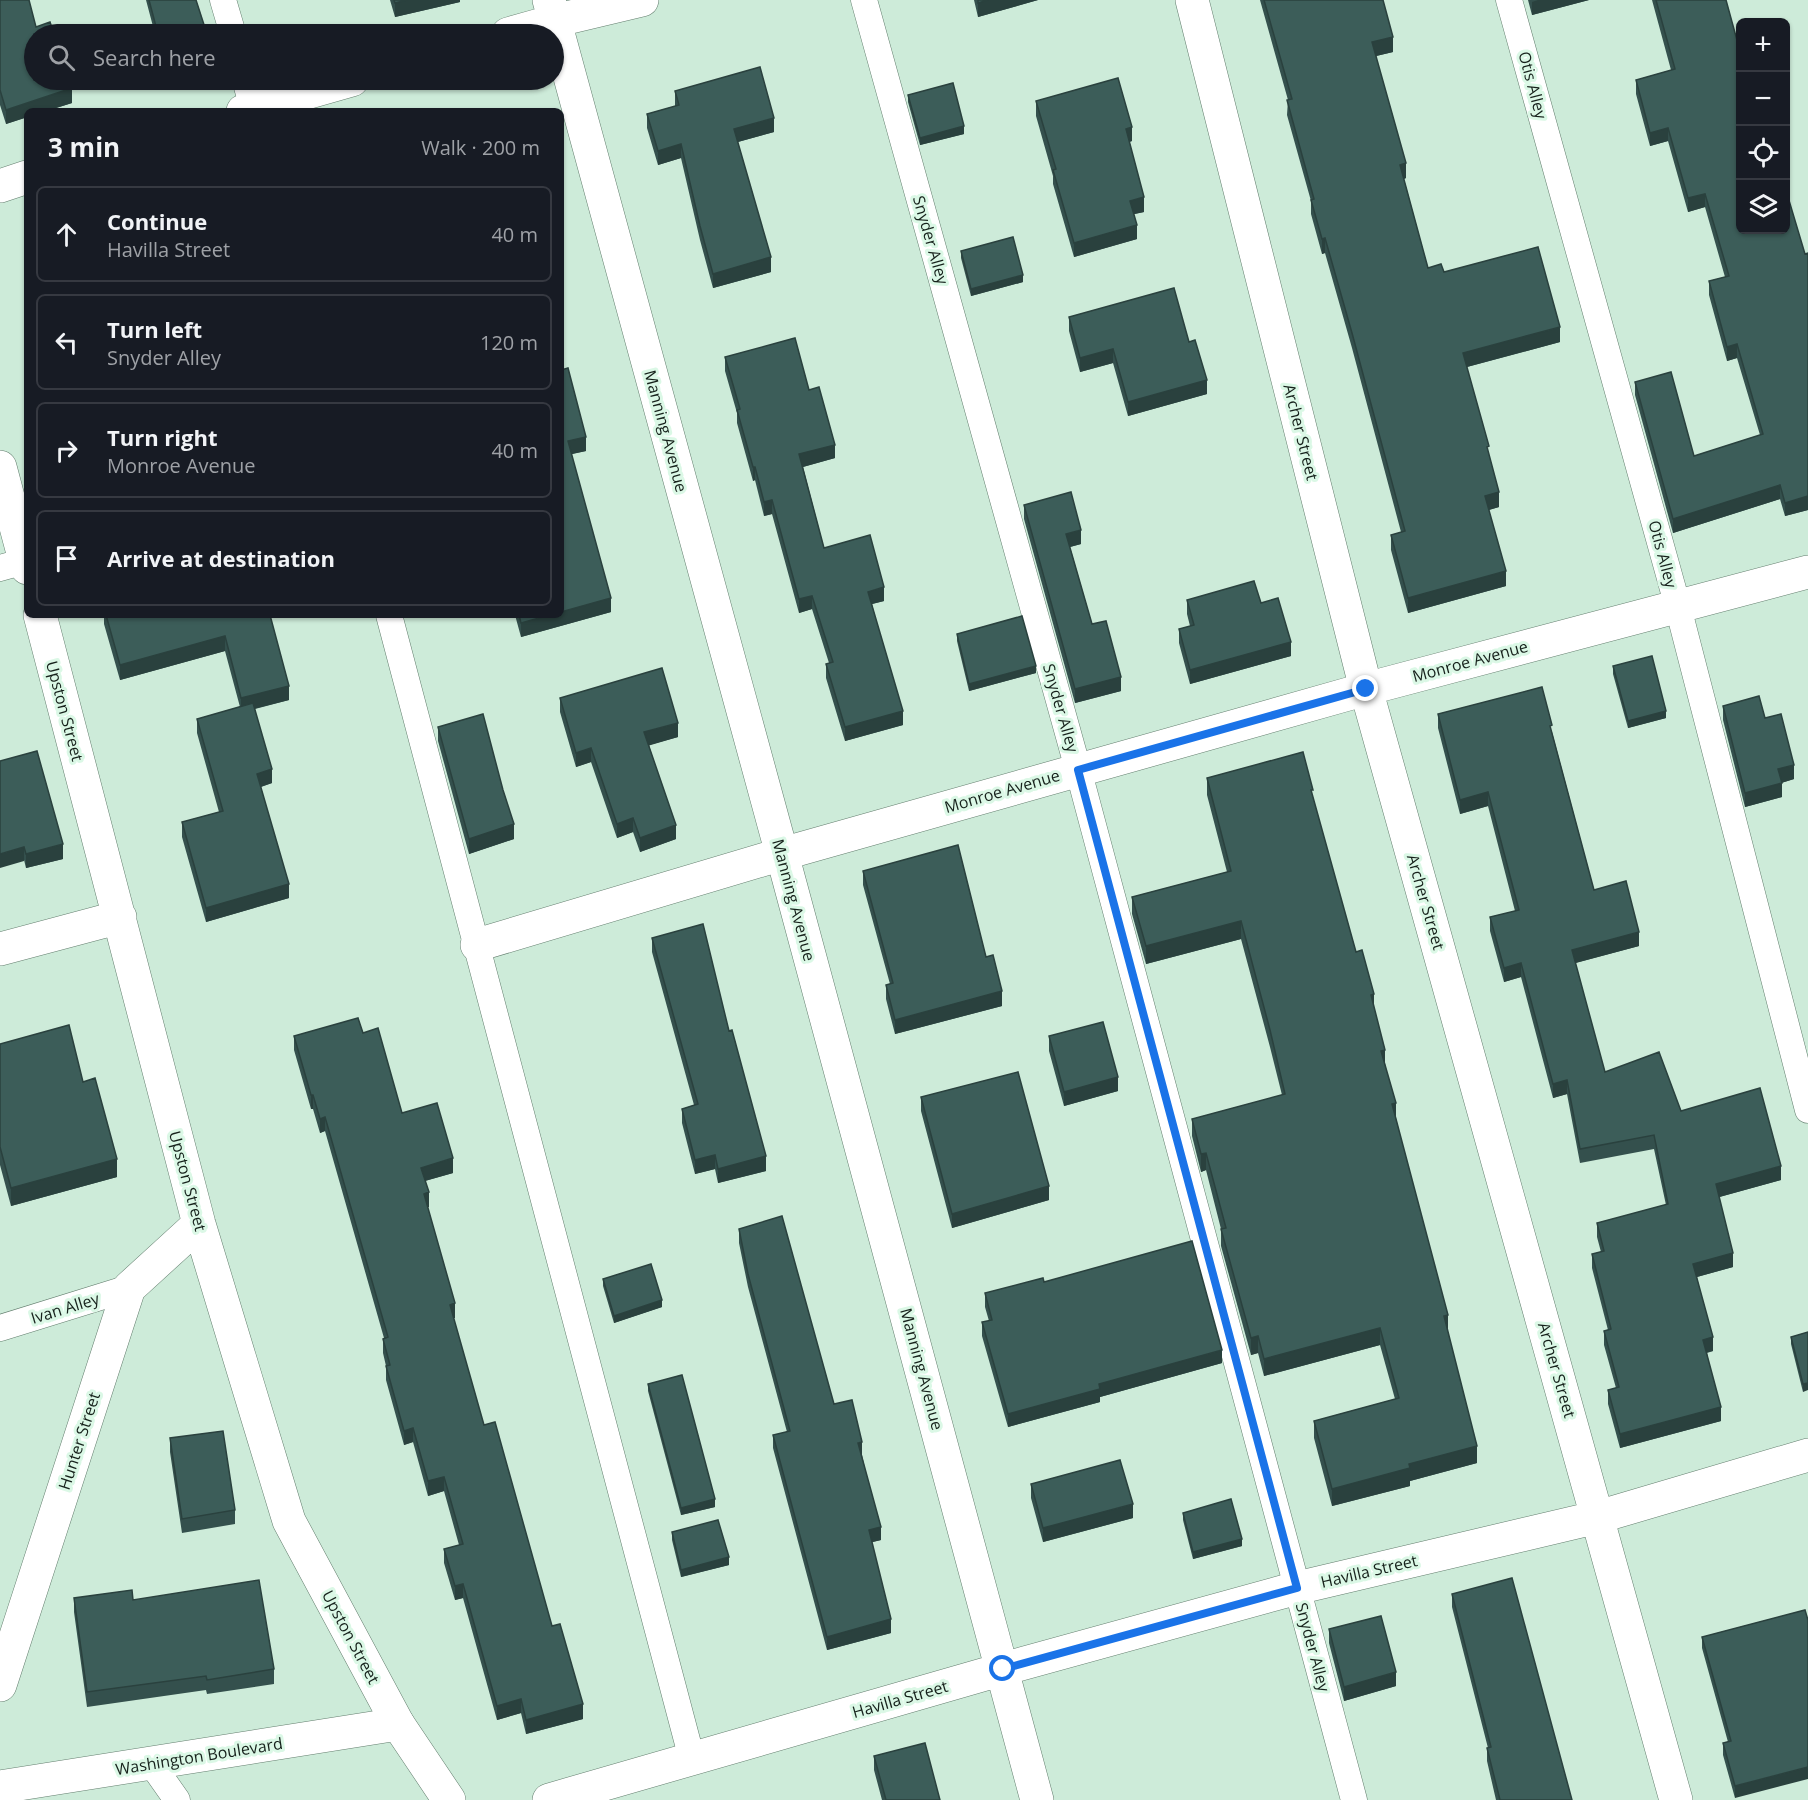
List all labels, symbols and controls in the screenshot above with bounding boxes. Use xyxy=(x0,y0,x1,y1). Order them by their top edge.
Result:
map controls xyxy=(1736,18,1790,234)
button: + xyxy=(1736,18,1790,72)
search box xyxy=(24,24,564,90)
icon: search xyxy=(45,41,78,74)
text: Search here xyxy=(93,42,216,72)
street label: Otis Alley xyxy=(1513,49,1553,122)
button: − xyxy=(1736,72,1790,126)
button: locate xyxy=(1736,126,1790,180)
text: 3 min xyxy=(48,129,120,165)
text: Walk · 200 m xyxy=(421,134,540,161)
button: layers xyxy=(1736,180,1790,234)
street label: Snyder Alley xyxy=(908,193,954,288)
text: Continue xyxy=(107,206,207,236)
icon: ahead xyxy=(50,218,83,251)
text: 40 m xyxy=(491,221,538,248)
text: Havilla Street xyxy=(107,236,230,263)
text: Turn left xyxy=(107,314,202,344)
icon: left xyxy=(50,326,83,359)
text: 120 m xyxy=(480,329,538,356)
text: Snyder Alley xyxy=(107,344,221,371)
street label: Manning Avenue xyxy=(639,368,693,494)
street label: Archer Street xyxy=(1278,382,1324,483)
text: Turn right xyxy=(107,422,218,452)
icon: right xyxy=(50,434,83,467)
text: 40 m xyxy=(491,437,538,464)
text: Monroe Avenue xyxy=(107,452,256,479)
street label: Otis Alley xyxy=(1643,518,1683,591)
icon: arrive xyxy=(50,542,83,575)
text: Arrive at destination xyxy=(107,543,335,573)
street label: Monroe Avenue xyxy=(1410,635,1530,687)
street label: Upston Street xyxy=(41,658,89,764)
street label: Snyder Alley xyxy=(1038,661,1084,756)
route end xyxy=(1352,675,1378,701)
street label: Monroe Avenue xyxy=(942,764,1062,818)
street label: Manning Avenue xyxy=(767,837,821,963)
street label: Archer Street xyxy=(1402,852,1450,953)
street label: Upston Street xyxy=(164,1128,212,1234)
street label: Ivan Alley xyxy=(28,1287,103,1329)
street label: Manning Avenue xyxy=(895,1306,949,1432)
street label: Archer Street xyxy=(1533,1320,1581,1421)
street label: Hunter Street xyxy=(53,1389,105,1493)
street label: Havilla Street xyxy=(1319,1549,1420,1593)
street label: Upston Street xyxy=(317,1586,385,1688)
street label: Snyder Alley xyxy=(1291,1600,1336,1695)
route start xyxy=(989,1655,1015,1681)
street label: Havilla Street xyxy=(850,1675,951,1723)
street label: Washington Boulevard xyxy=(114,1732,284,1780)

